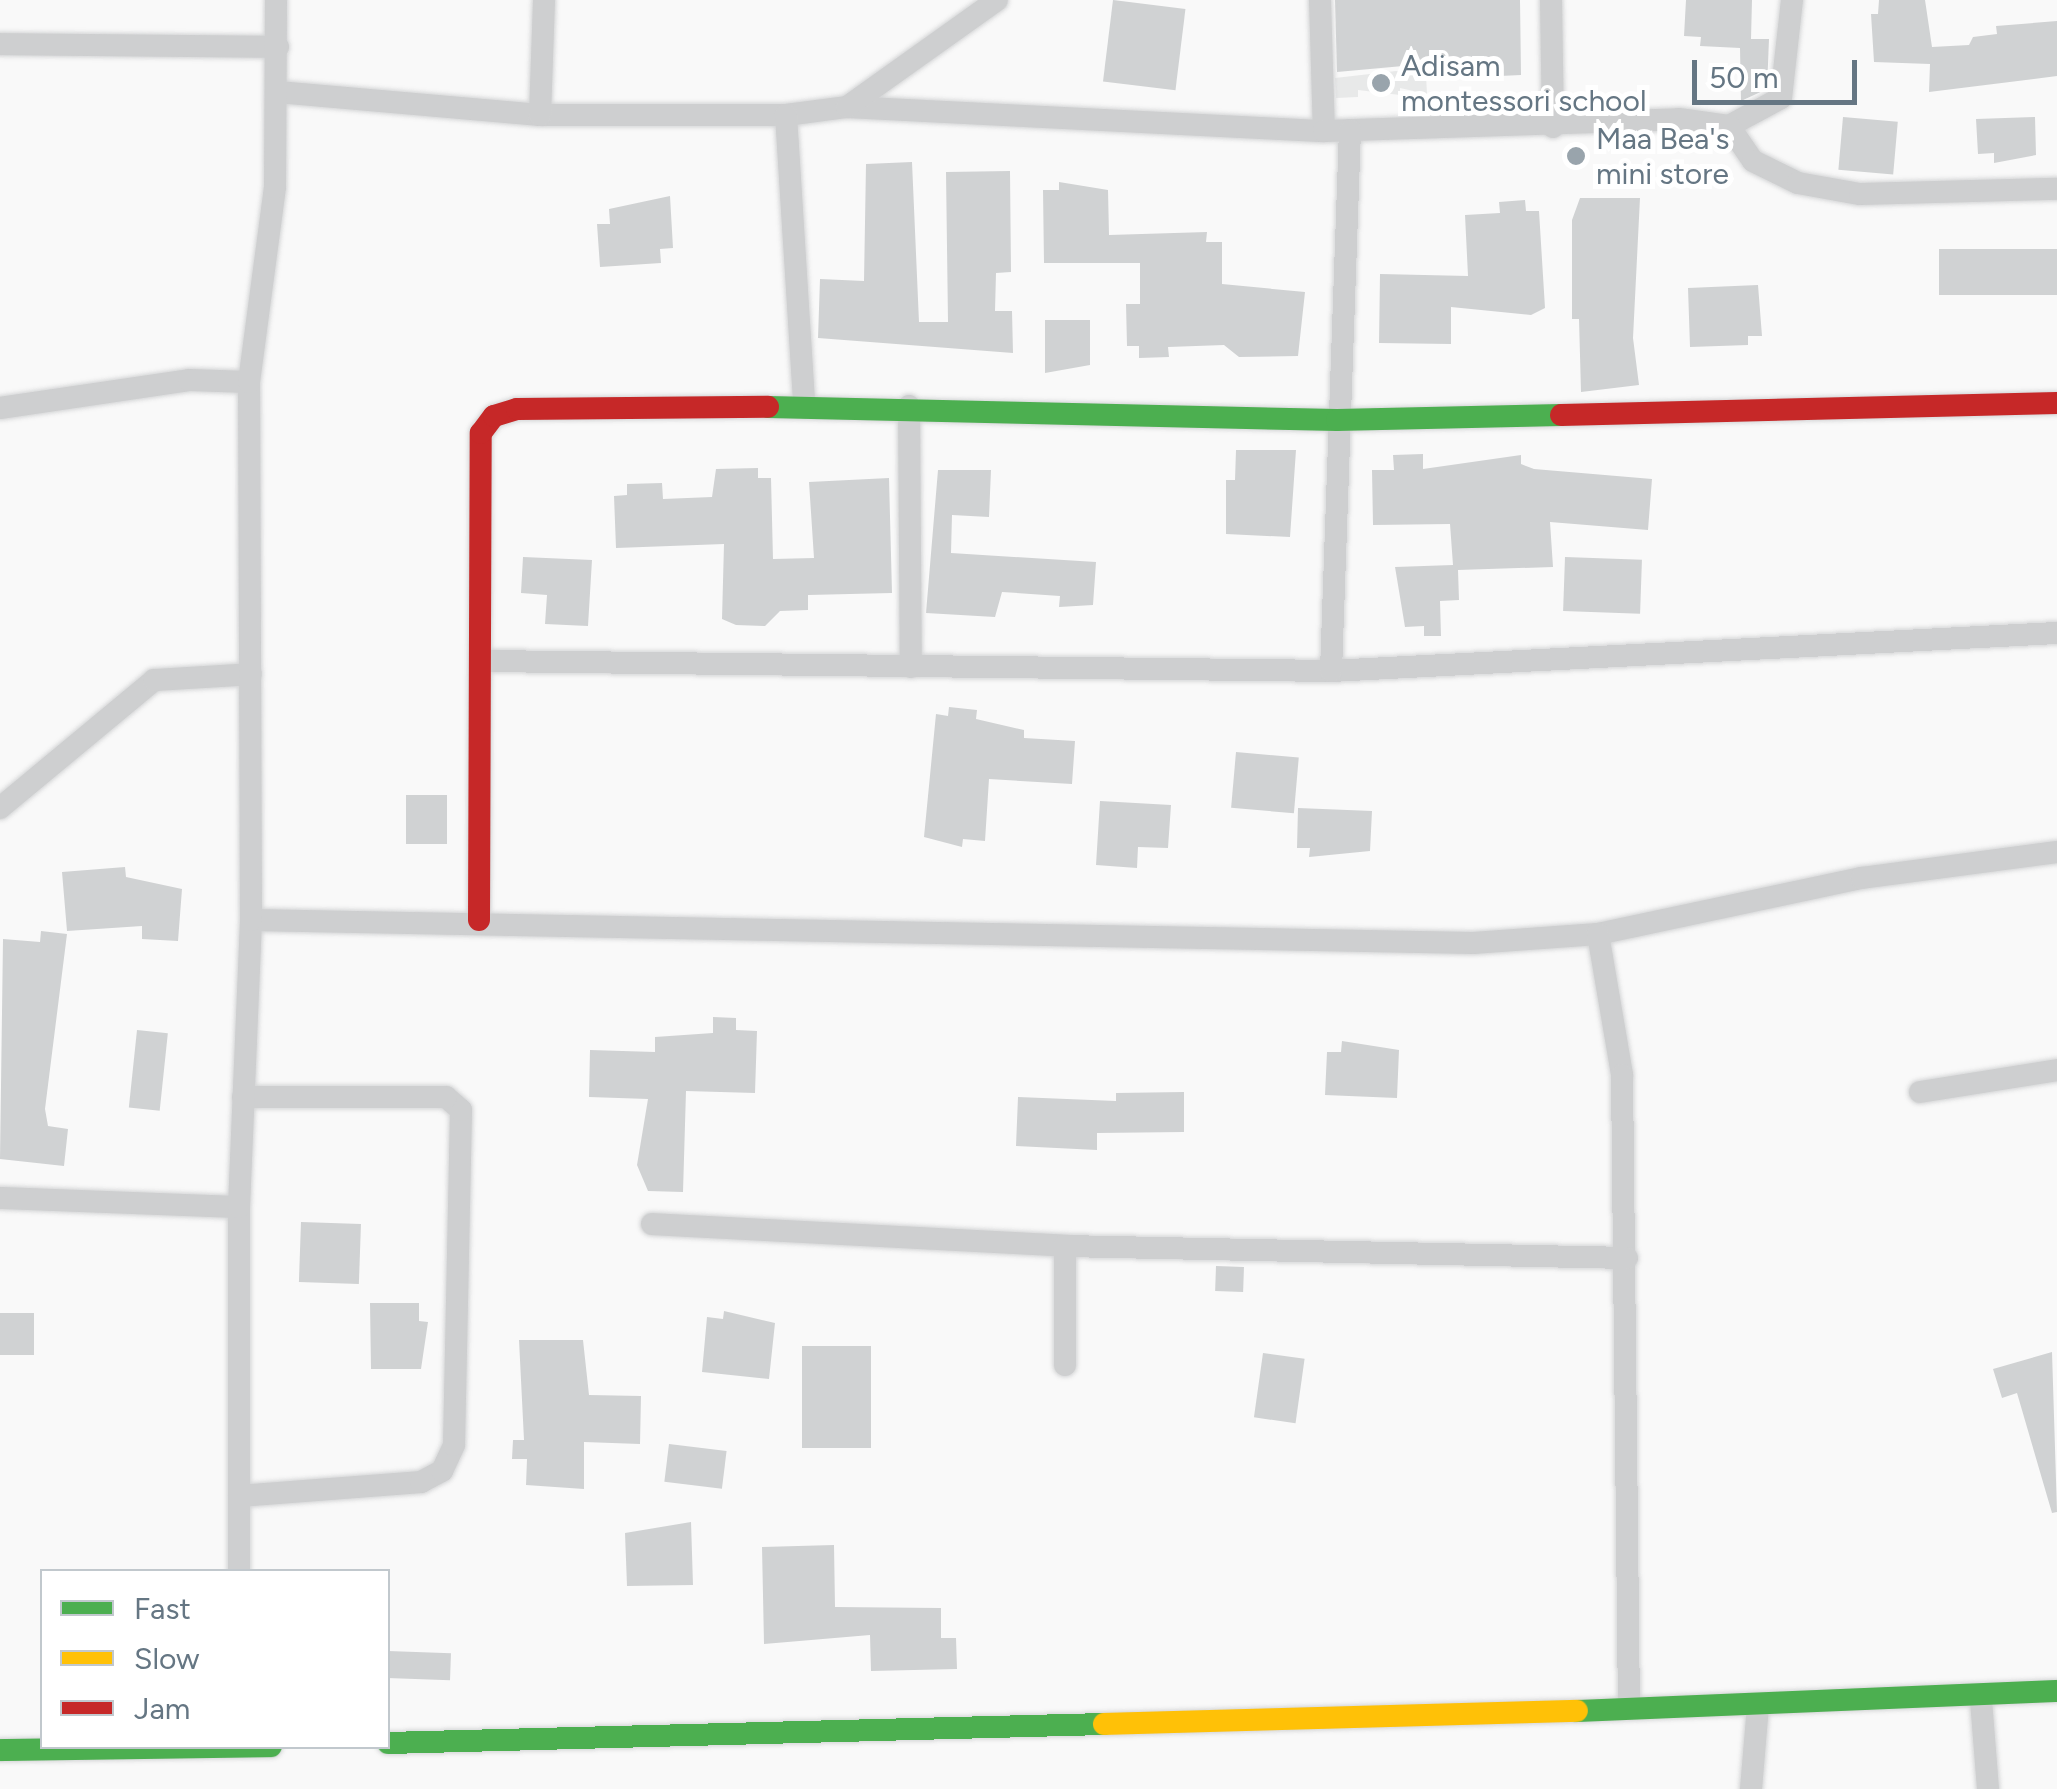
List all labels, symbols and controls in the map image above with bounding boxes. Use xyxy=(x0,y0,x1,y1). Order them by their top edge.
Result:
scale bar xyxy=(1697,40,1862,102)
place label: Adisam montessori school xyxy=(1401,48,1647,118)
text: 50 m xyxy=(1709,59,1778,96)
marker: Adisam montessori school xyxy=(1370,72,1392,94)
place label: Maa Bea's mini store xyxy=(1596,121,1729,192)
marker: Maa Bea's mini store xyxy=(1565,145,1587,167)
legend xyxy=(40,1569,390,1749)
text: Fast xyxy=(134,1590,191,1627)
text: Slow xyxy=(134,1640,200,1677)
text: Jam xyxy=(134,1690,190,1727)

